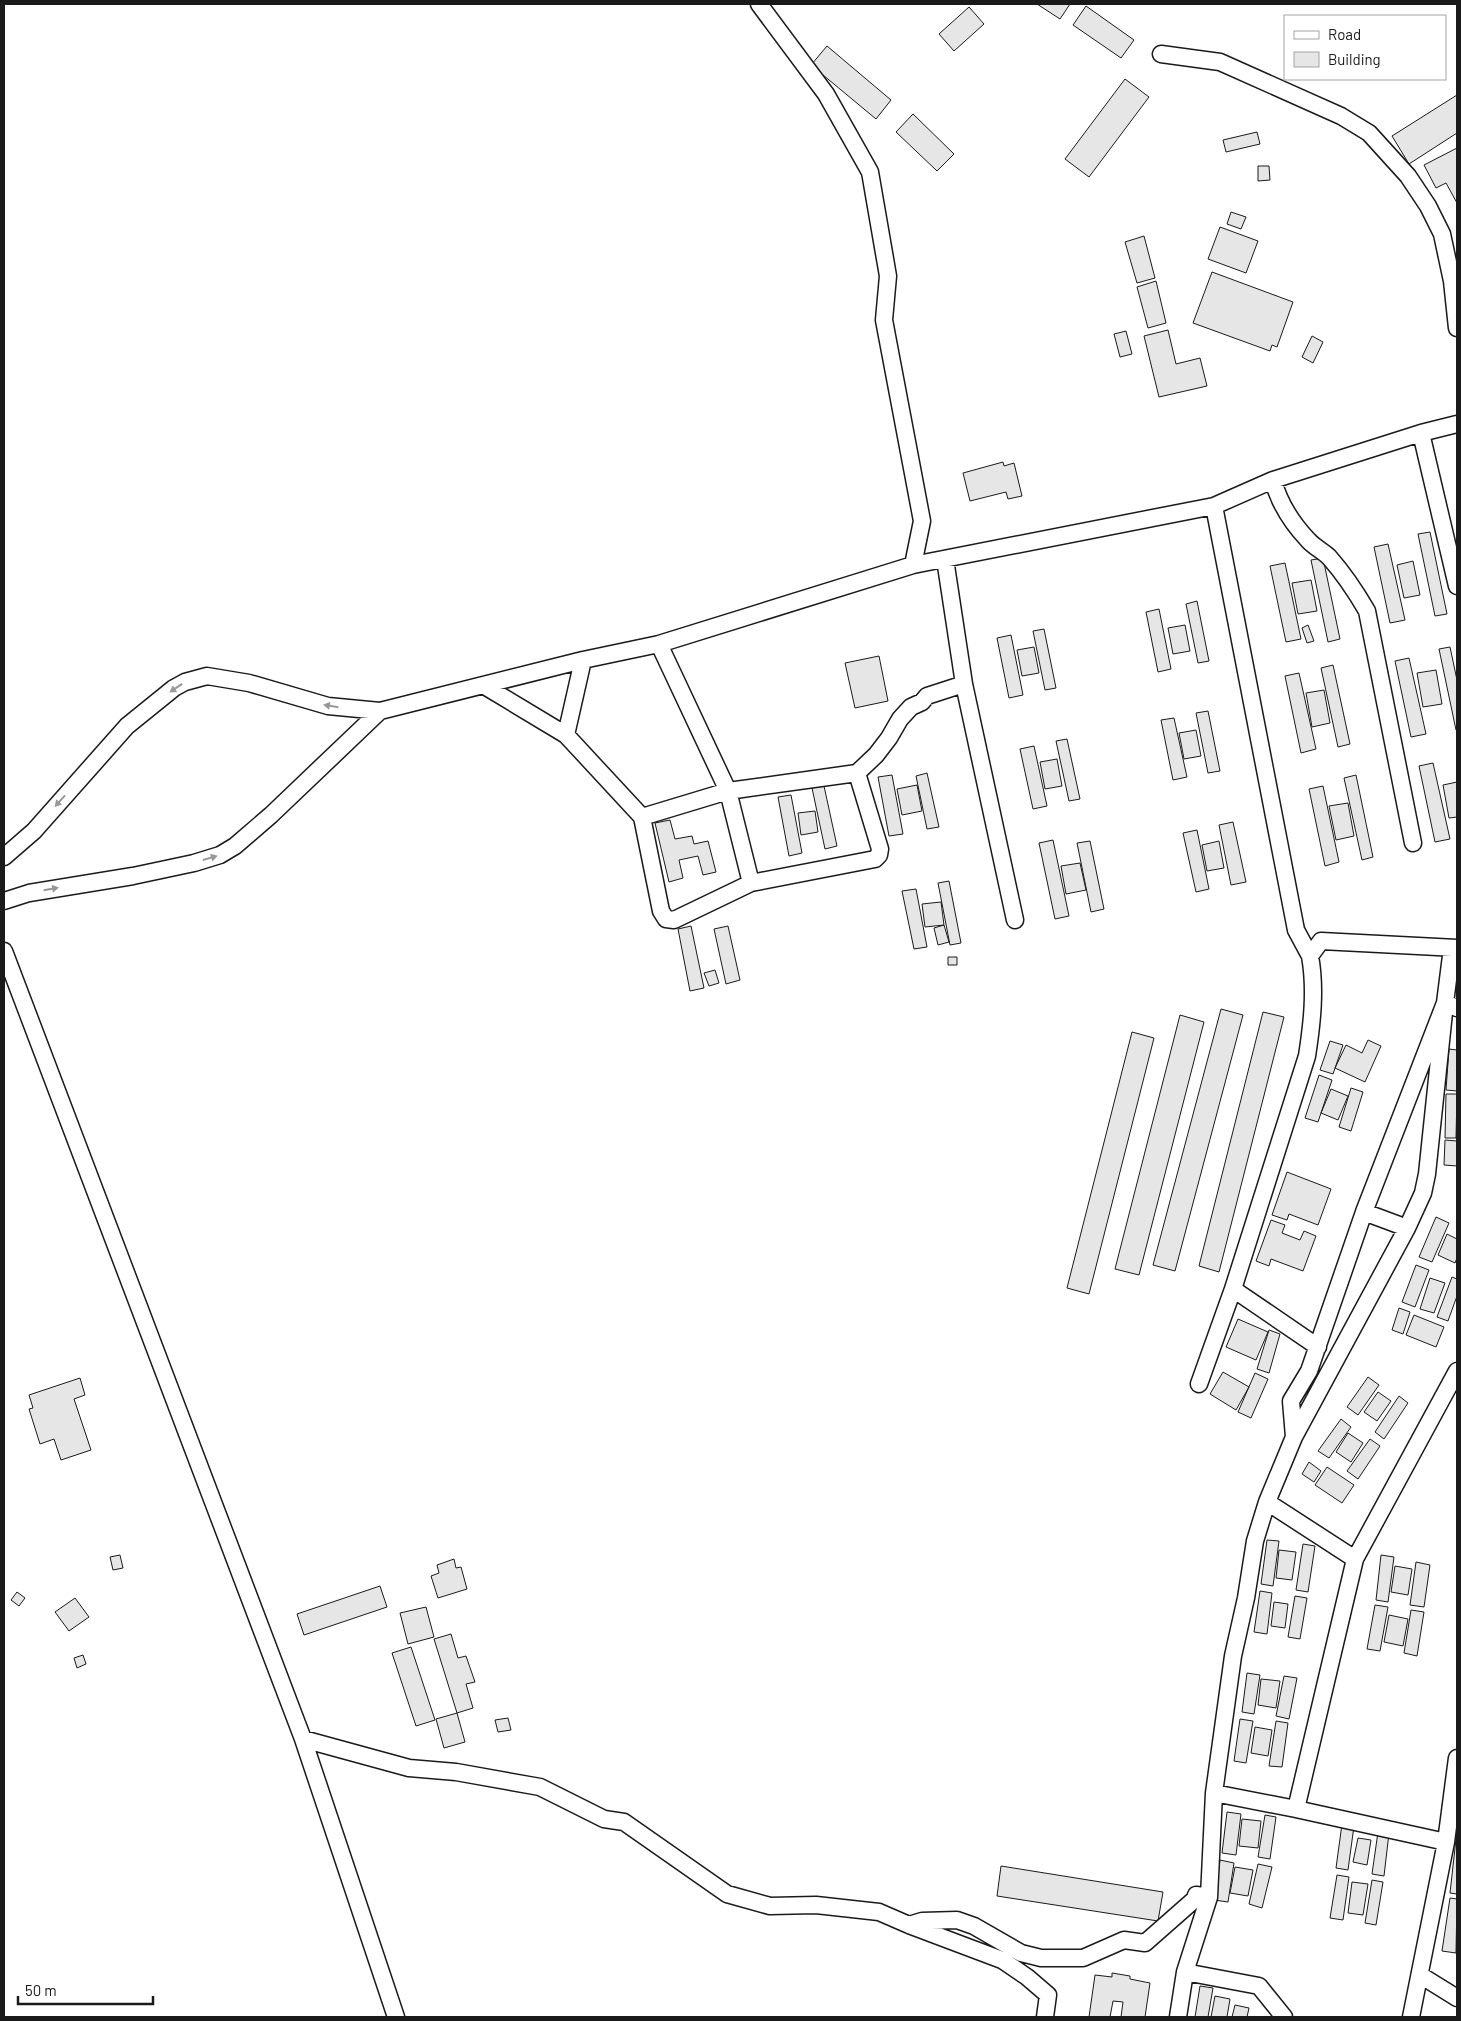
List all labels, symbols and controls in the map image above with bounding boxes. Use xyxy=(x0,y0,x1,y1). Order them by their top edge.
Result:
legend xyxy=(1284,15,1446,80)
text: Road xyxy=(1328,25,1361,43)
text: Building xyxy=(1328,50,1381,68)
one-way arrow xyxy=(169,683,182,693)
one-way arrow xyxy=(323,701,339,709)
one-way arrow xyxy=(54,795,66,807)
one-way arrow xyxy=(203,854,218,862)
one-way arrow xyxy=(43,885,59,893)
scale bar xyxy=(18,1974,152,2006)
text: 50 m xyxy=(25,1981,57,1999)

